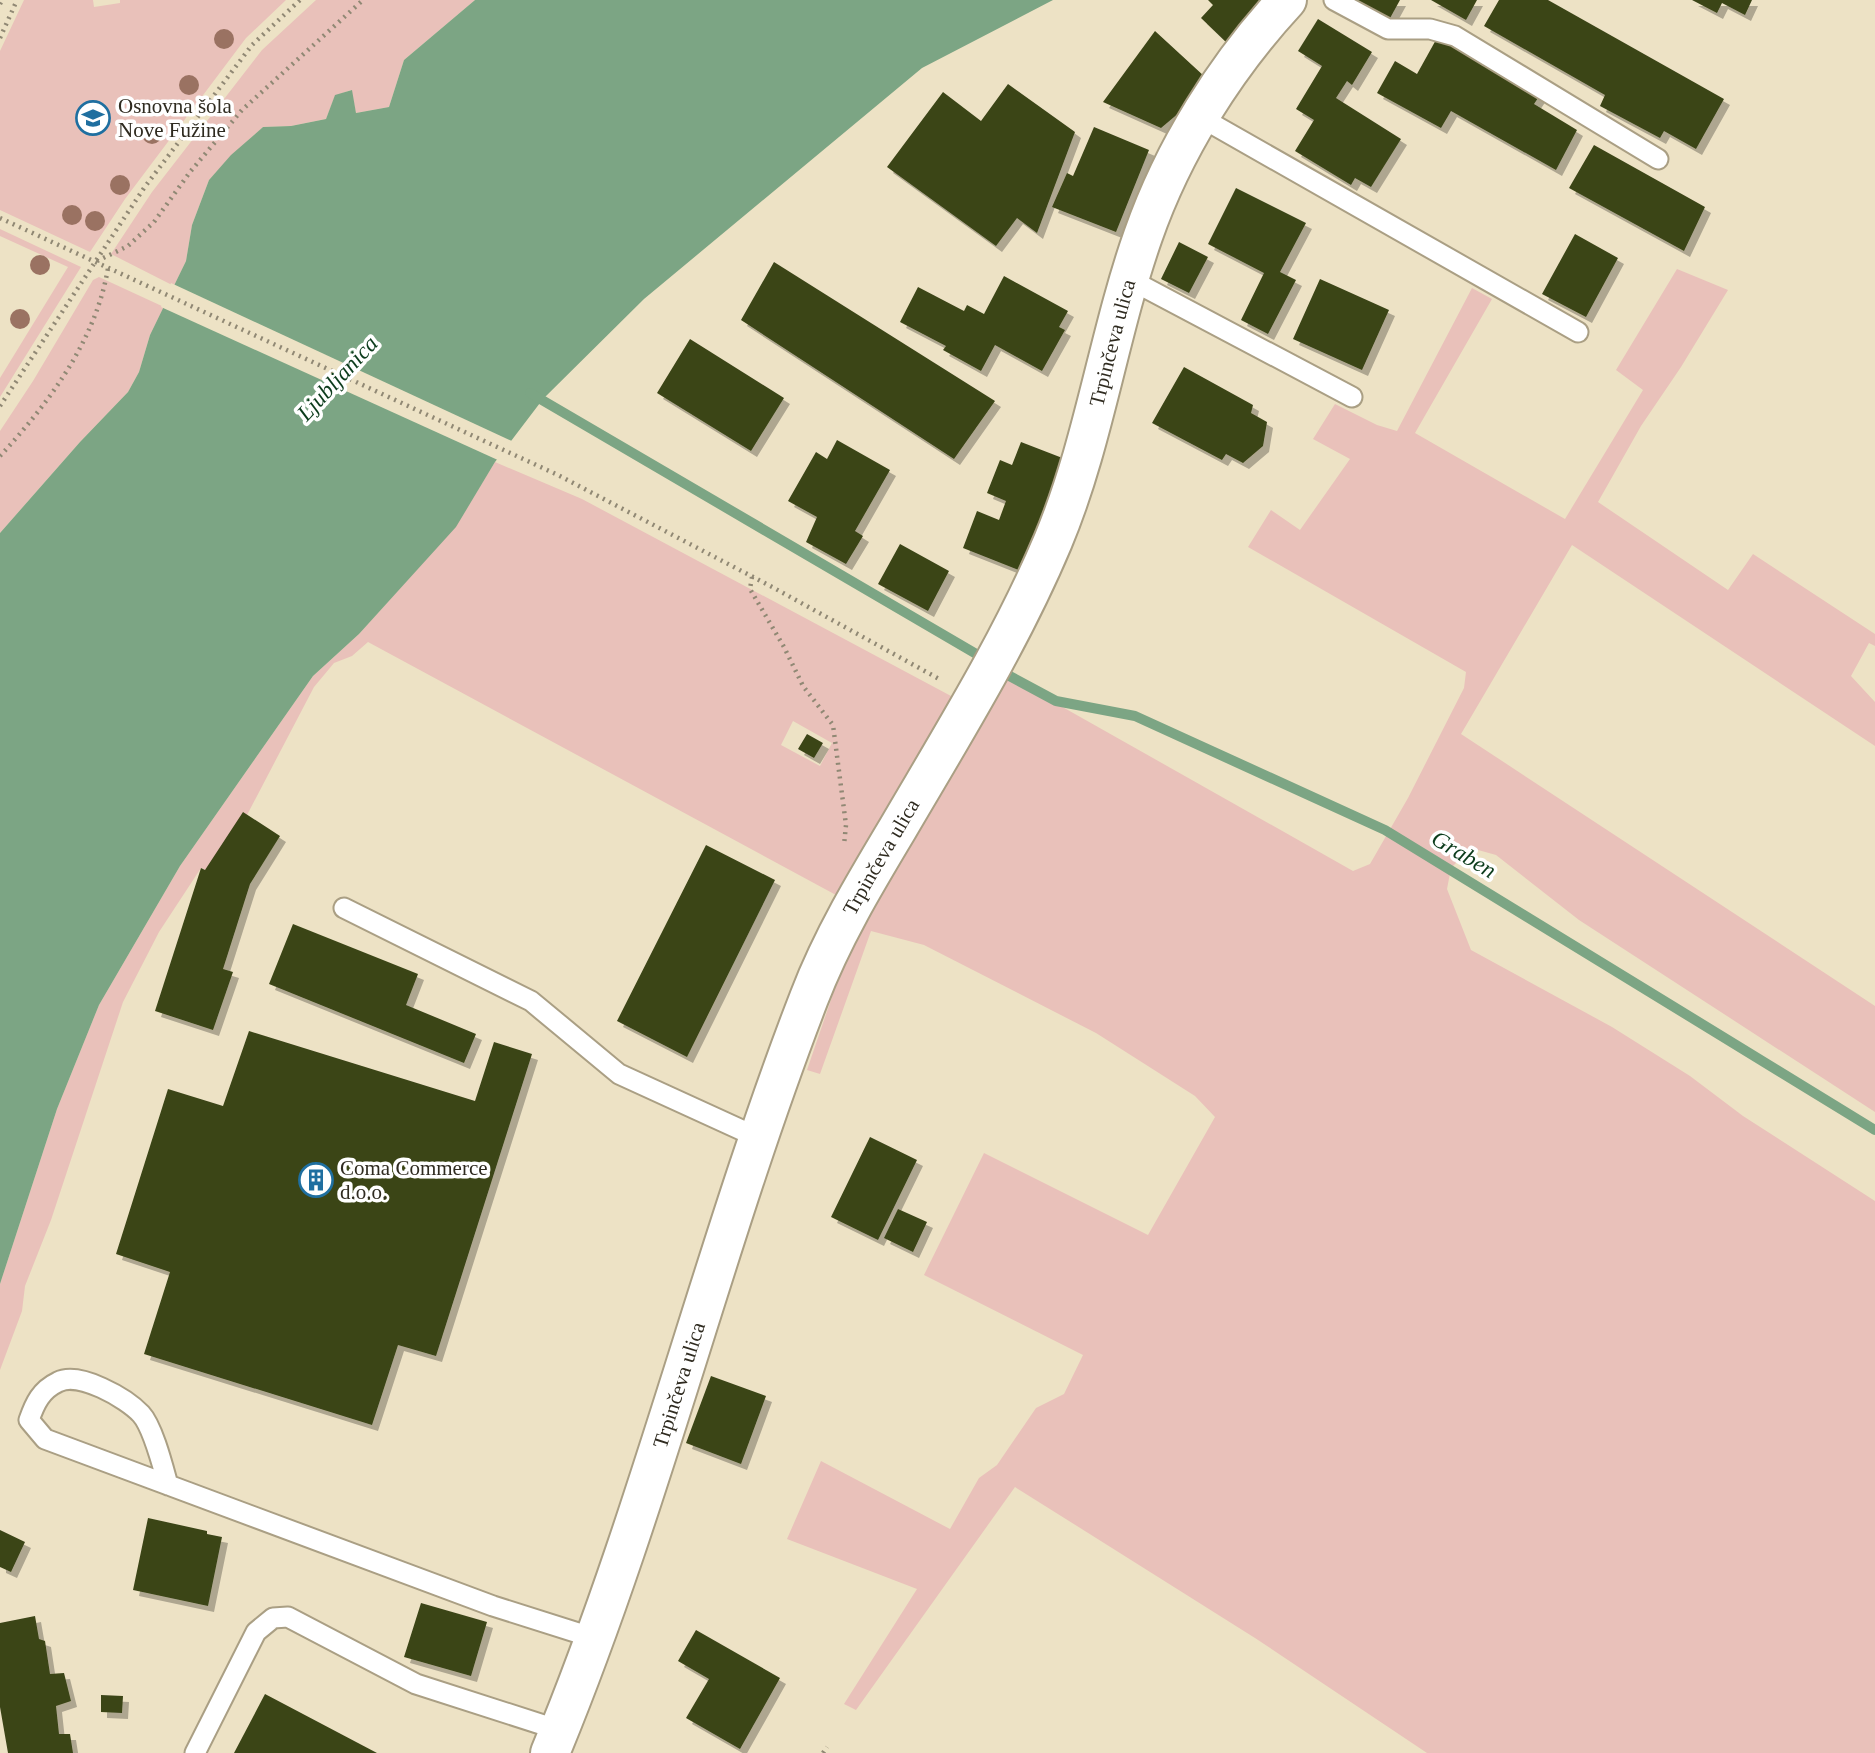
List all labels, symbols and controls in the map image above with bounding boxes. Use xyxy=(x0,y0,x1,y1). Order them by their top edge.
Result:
place label: Osnovna šola Nove Fužine xyxy=(118,94,232,142)
school or university icon: Osnovna šola Nove Fužine xyxy=(74,99,112,137)
street label: Trpinčeva ulica xyxy=(1084,276,1141,409)
water label: Ljubljanica xyxy=(291,331,383,426)
street label: Trpinčeva ulica xyxy=(838,794,925,919)
water label: Graben xyxy=(1427,826,1500,883)
place label: Coma Commerce d.o.o. xyxy=(340,1156,488,1204)
building icon: Coma Commerce d.o.o. xyxy=(297,1161,335,1199)
street label: Trpinčeva ulica xyxy=(648,1319,710,1451)

